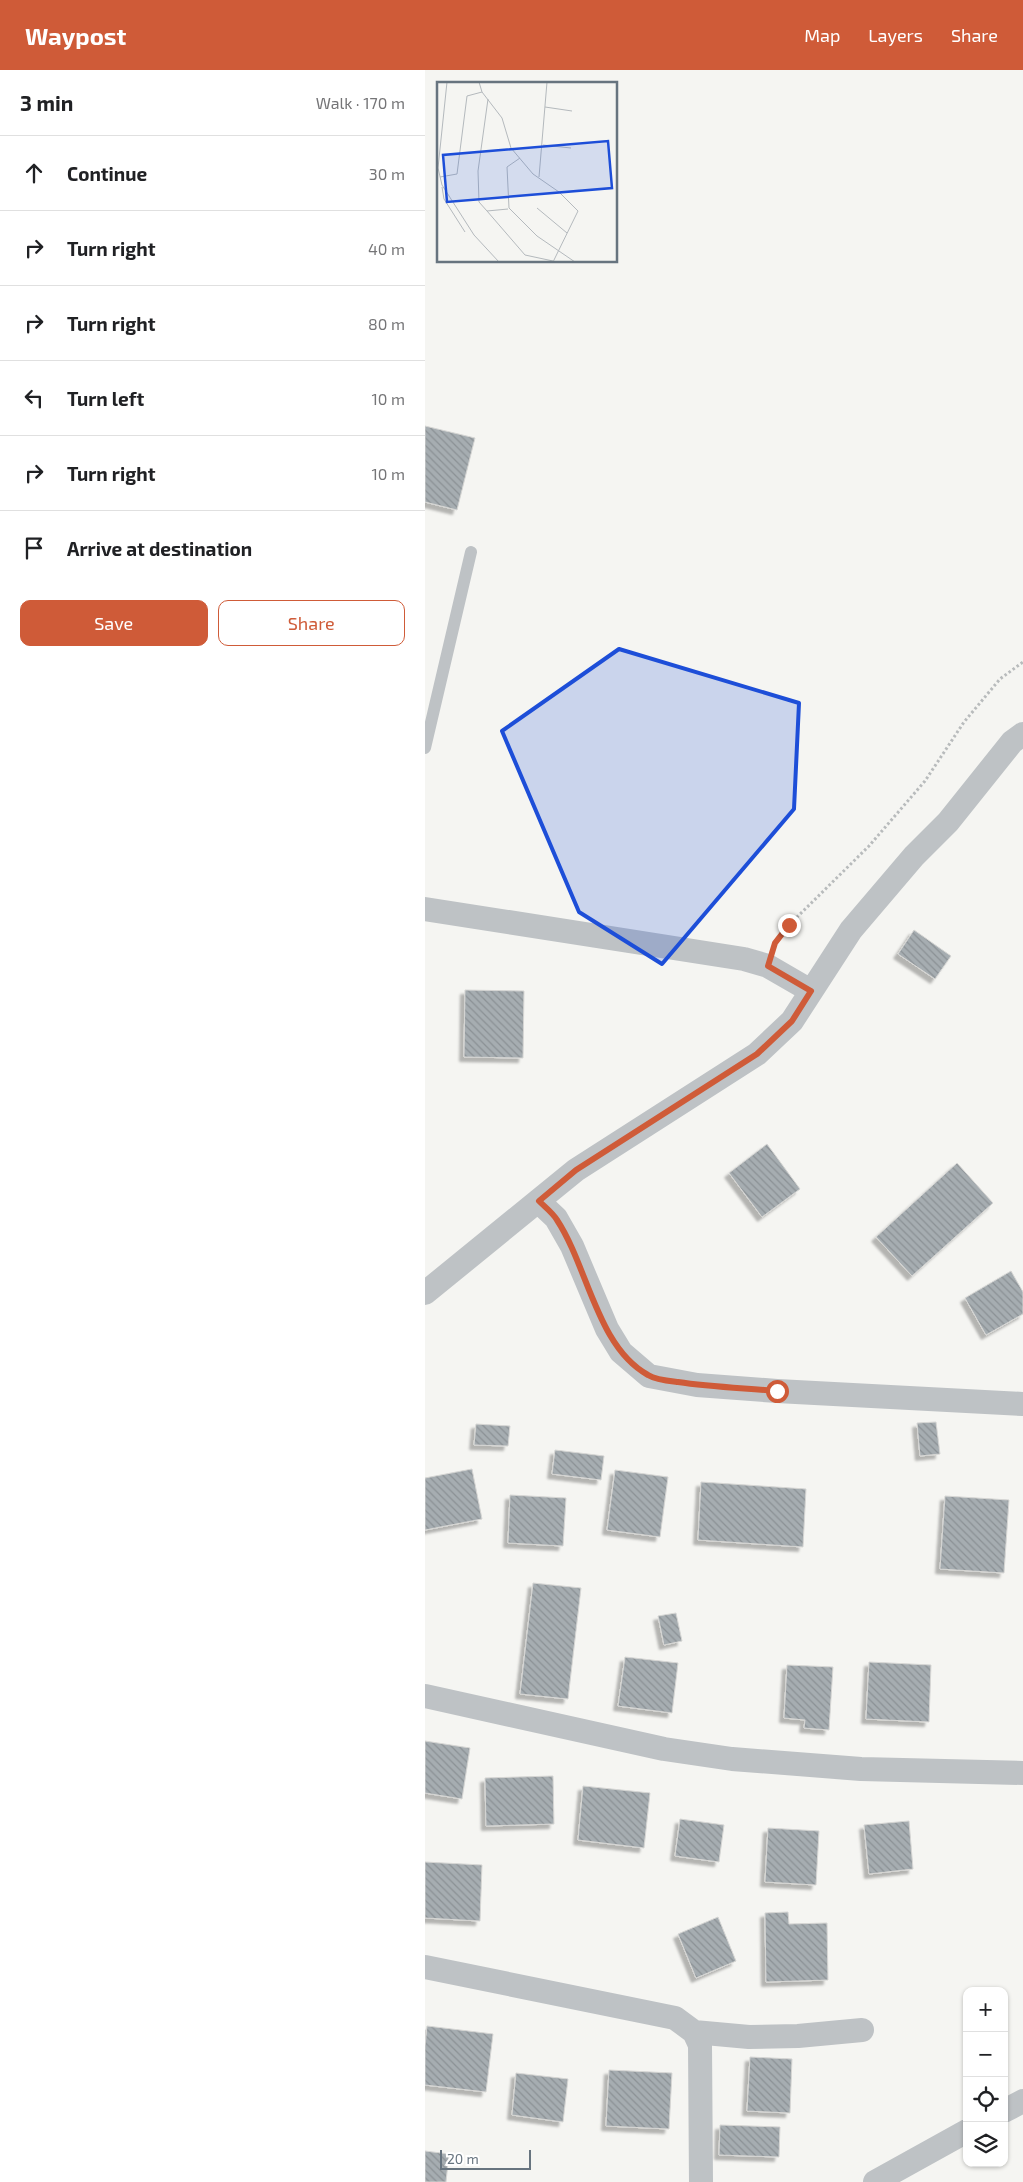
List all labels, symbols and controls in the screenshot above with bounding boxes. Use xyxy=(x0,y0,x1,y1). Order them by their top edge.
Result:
text: Waypost xyxy=(25,21,126,50)
text: Map xyxy=(804,24,840,46)
text: Layers xyxy=(868,24,923,46)
text: Share xyxy=(951,24,998,46)
inset map xyxy=(437,82,617,262)
text: 3 min xyxy=(20,90,73,115)
text: Walk · 170 m xyxy=(316,93,405,112)
icon: ahead xyxy=(20,159,48,187)
text: Continue xyxy=(67,162,147,185)
text: 30 m xyxy=(369,164,405,183)
icon: right xyxy=(20,234,48,262)
text: Turn right xyxy=(67,237,155,260)
text: 40 m xyxy=(368,239,405,258)
icon: right xyxy=(20,309,48,337)
text: Turn right xyxy=(67,312,155,335)
text: 80 m xyxy=(368,314,405,333)
icon: left xyxy=(20,384,48,412)
text: Turn left xyxy=(67,387,144,410)
text: 10 m xyxy=(371,389,405,408)
icon: right xyxy=(20,459,48,487)
text: Turn right xyxy=(67,462,155,485)
text: 10 m xyxy=(371,464,405,483)
icon: arrive xyxy=(20,534,48,562)
text: Arrive at destination xyxy=(67,537,252,560)
button: Save xyxy=(20,600,208,646)
button: Share xyxy=(218,600,405,646)
route end xyxy=(778,914,801,937)
route start xyxy=(766,1380,789,1403)
map controls xyxy=(963,1987,1008,2167)
button: + xyxy=(963,1987,1008,2032)
button: − xyxy=(963,2032,1008,2077)
button: locate xyxy=(963,2077,1008,2122)
button: layers xyxy=(963,2122,1008,2167)
scale bar xyxy=(440,2147,531,2170)
text: 20 m xyxy=(447,2150,479,2167)

